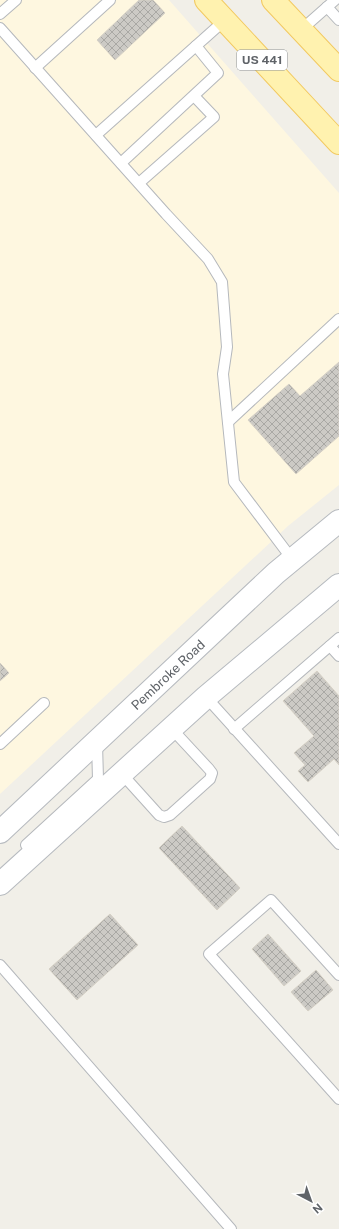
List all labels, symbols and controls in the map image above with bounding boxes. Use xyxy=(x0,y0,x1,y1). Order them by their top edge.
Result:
road number: US 441 xyxy=(237,50,287,70)
street label: Pembroke Road xyxy=(128,637,208,713)
north arrow xyxy=(291,1181,331,1221)
text: N xyxy=(310,1201,325,1216)

